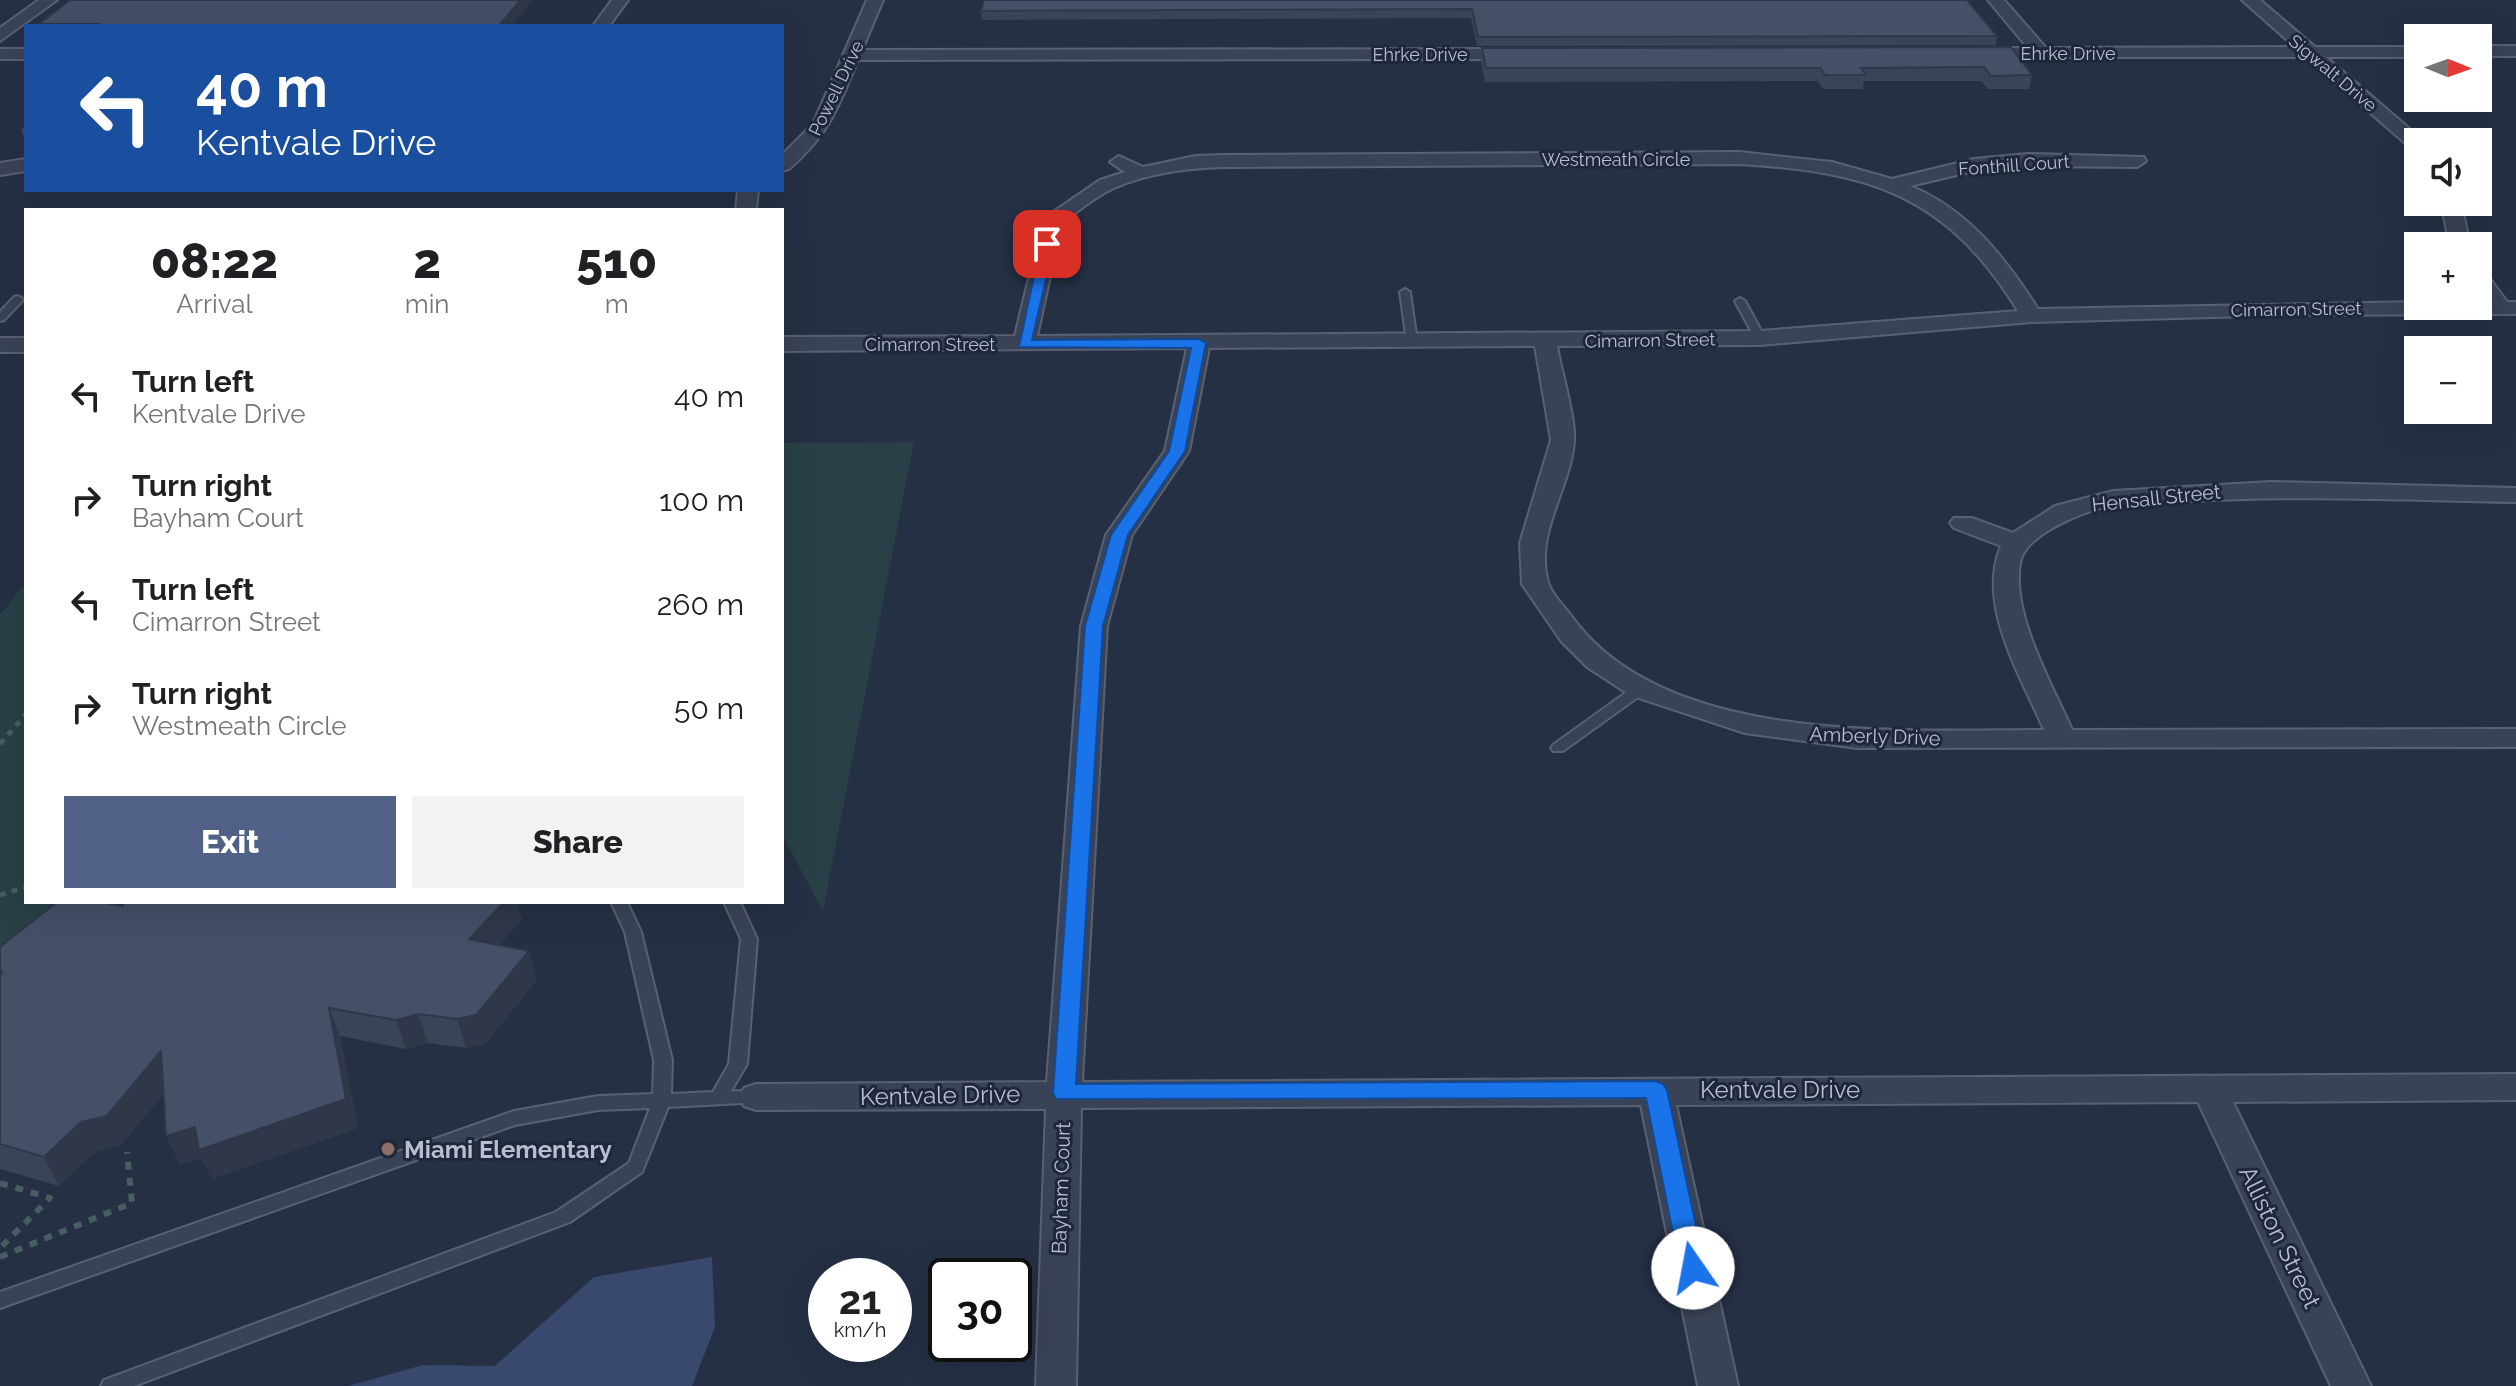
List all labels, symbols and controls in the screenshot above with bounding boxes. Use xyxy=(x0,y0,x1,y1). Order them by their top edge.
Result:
north arrow xyxy=(2404,24,2492,112)
map controls xyxy=(2404,24,2492,424)
street label: Sigwalt Drive xyxy=(2285,30,2382,116)
street label: Powell Drive xyxy=(804,37,868,139)
street label: Ehrke Drive xyxy=(2021,43,2116,64)
street label: Ehrke Drive xyxy=(1373,44,1468,65)
text: 40 m xyxy=(196,54,328,120)
icon: left xyxy=(64,56,168,160)
text: Kentvale Drive xyxy=(196,121,436,163)
button: sound xyxy=(2404,128,2492,216)
street label: Westmeath Circle xyxy=(1542,149,1691,170)
street label: Fonthill Court xyxy=(1958,151,2070,179)
pin xyxy=(1013,210,1081,278)
icon: arrive xyxy=(1025,222,1069,266)
button: + xyxy=(2404,232,2492,320)
text: 08:22 xyxy=(151,233,278,289)
text: 2 xyxy=(413,233,441,289)
text: 510 xyxy=(576,233,657,289)
text: Arrival xyxy=(176,289,253,319)
text: min xyxy=(405,289,450,319)
text: m xyxy=(605,289,629,319)
street label: Cimarron Street xyxy=(2230,297,2362,321)
street label: Cimarron Street xyxy=(1584,328,1716,352)
street label: Cimarron Street xyxy=(865,334,995,355)
button: − xyxy=(2404,336,2492,424)
text: Turn left xyxy=(132,364,254,399)
icon: left xyxy=(64,374,108,418)
text: 40 m xyxy=(674,379,744,414)
text: Kentvale Drive xyxy=(132,399,306,429)
text: Turn right xyxy=(132,468,272,503)
icon: right xyxy=(64,478,108,522)
street label: Hensall Street xyxy=(2090,479,2222,517)
text: 100 m xyxy=(659,483,744,518)
text: Bayham Court xyxy=(132,503,304,533)
text: Turn left xyxy=(132,572,254,607)
icon: left xyxy=(64,582,108,626)
text: 260 m xyxy=(657,587,744,622)
text: Cimarron Street xyxy=(132,607,321,637)
text: Turn right xyxy=(132,676,272,711)
icon: right xyxy=(64,686,108,730)
text: 50 m xyxy=(674,691,744,726)
text: Westmeath Circle xyxy=(132,711,347,741)
street label: Amberly Drive xyxy=(1809,722,1941,750)
button: Exit xyxy=(64,796,396,888)
button: Share xyxy=(412,796,744,888)
street label: Kentvale Drive xyxy=(1700,1075,1860,1104)
street label: Kentvale Drive xyxy=(860,1079,1020,1111)
street label: Bayham Court xyxy=(1047,1121,1075,1254)
place label: Miami Elementary xyxy=(404,1135,612,1164)
marker: Miami Elementary xyxy=(379,1140,397,1158)
street label: Alliston Street xyxy=(2233,1161,2327,1313)
position arrow xyxy=(1651,1226,1735,1310)
speed limit sign: 30 xyxy=(928,1258,1032,1362)
text: 21 xyxy=(839,1276,881,1323)
text: km/h xyxy=(834,1318,886,1342)

